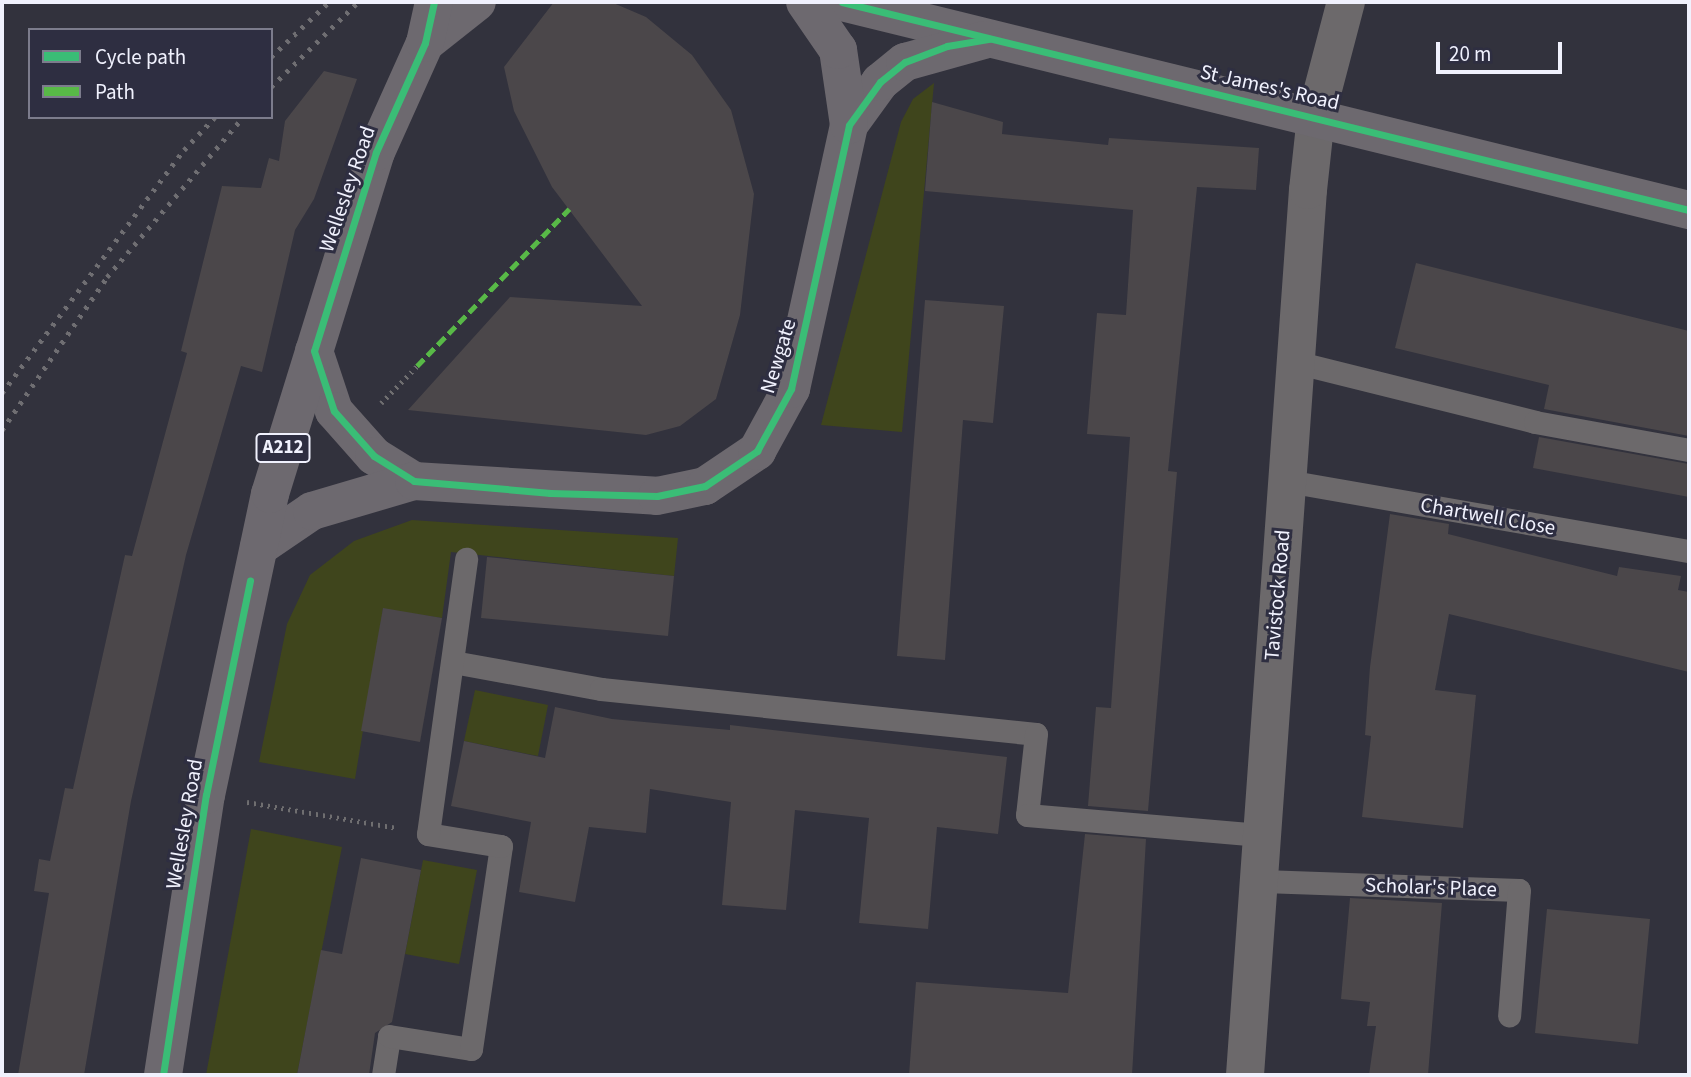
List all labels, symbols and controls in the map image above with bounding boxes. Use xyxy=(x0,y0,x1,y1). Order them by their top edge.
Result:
legend xyxy=(28,28,273,119)
scale bar xyxy=(1439,28,1565,72)
text: 20 m xyxy=(1449,39,1491,69)
text: Cycle path xyxy=(95,42,186,72)
street label: St James's Road xyxy=(1198,59,1342,115)
text: Path xyxy=(95,77,135,107)
street label: Wellesley Road xyxy=(314,123,380,255)
street label: Newgate xyxy=(755,316,801,396)
road number: A212 xyxy=(255,432,311,463)
street label: Chartwell Close xyxy=(1419,492,1557,540)
street label: Tavistock Road xyxy=(1259,529,1295,661)
street label: Wellesley Road xyxy=(160,757,208,891)
street label: Scholar's Place xyxy=(1365,872,1497,902)

